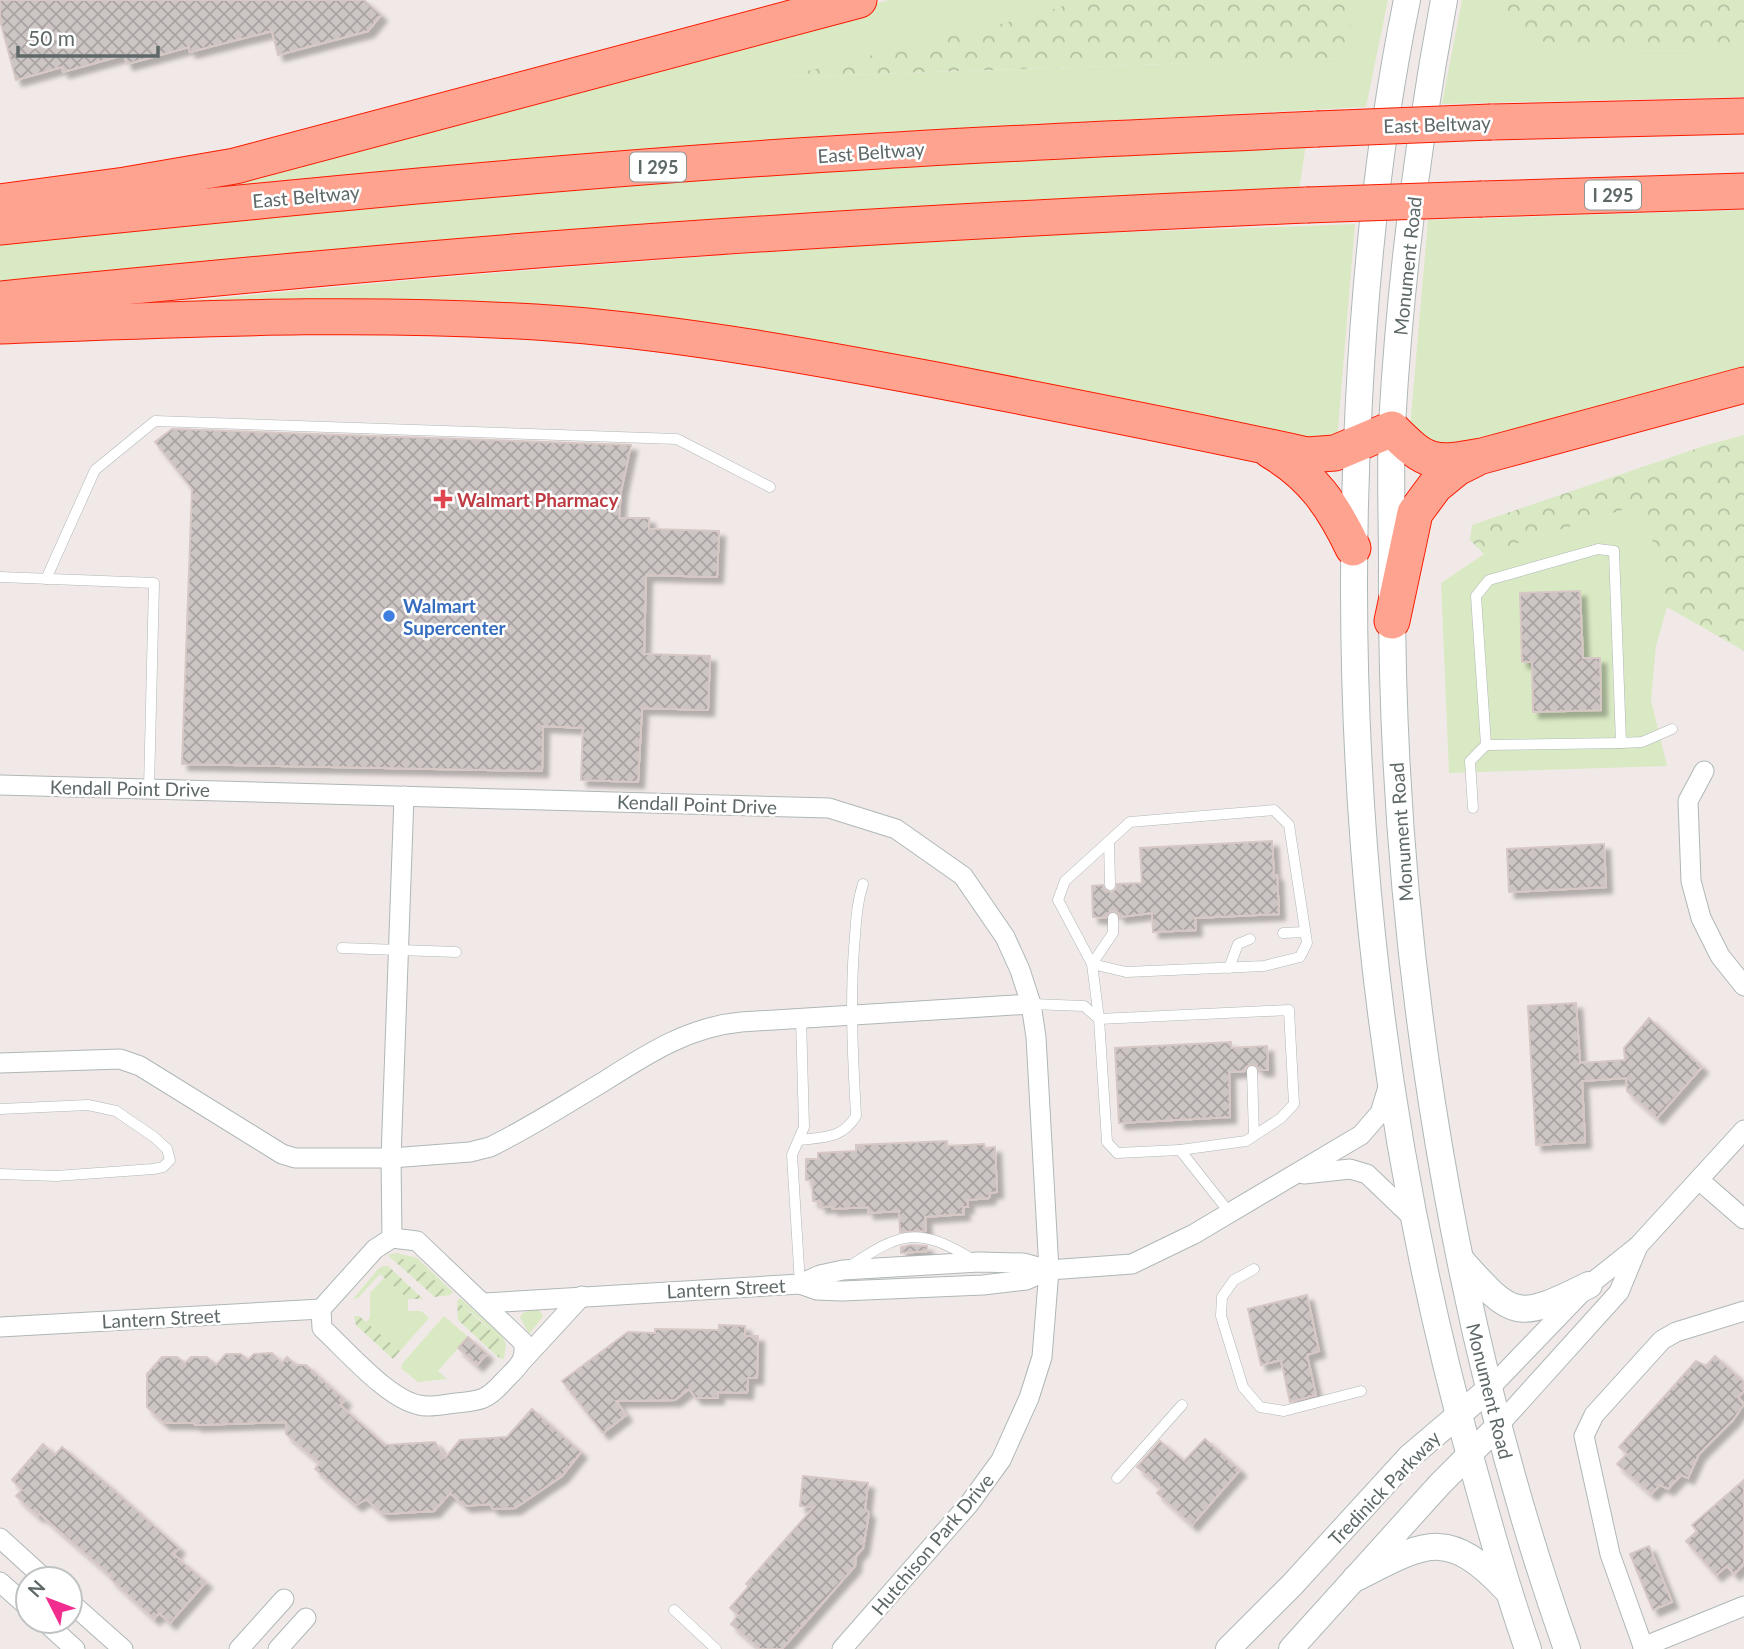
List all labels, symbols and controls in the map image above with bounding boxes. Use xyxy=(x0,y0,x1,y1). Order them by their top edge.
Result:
scale bar xyxy=(18,14,158,58)
text: 50 m xyxy=(28,25,75,50)
street label: East Beltway xyxy=(1383,111,1491,137)
street label: East Beltway xyxy=(817,137,926,167)
road number: I 295 xyxy=(630,152,686,182)
street label: East Beltway xyxy=(251,180,361,212)
road number: I 295 xyxy=(1585,180,1641,210)
street label: Monument Road xyxy=(1388,196,1426,336)
place label: Walmart Pharmacy xyxy=(457,488,619,511)
marker: Walmart Pharmacy xyxy=(435,491,451,507)
place label: Walmart Supercenter xyxy=(403,594,507,639)
marker: Walmart Supercenter xyxy=(381,608,397,624)
street label: Monument Road xyxy=(1385,762,1417,902)
street label: Kendall Point Drive xyxy=(50,775,210,801)
street label: Kendall Point Drive xyxy=(617,790,777,818)
street label: Lantern Street xyxy=(666,1273,786,1303)
street label: Lantern Street xyxy=(101,1303,221,1333)
street label: Monument Road xyxy=(1462,1321,1518,1461)
street label: Tredinick Parkway xyxy=(1323,1426,1445,1550)
street label: Hutchison Park Drive xyxy=(866,1469,998,1619)
north arrow xyxy=(14,1565,84,1635)
text: N xyxy=(23,1575,49,1601)

